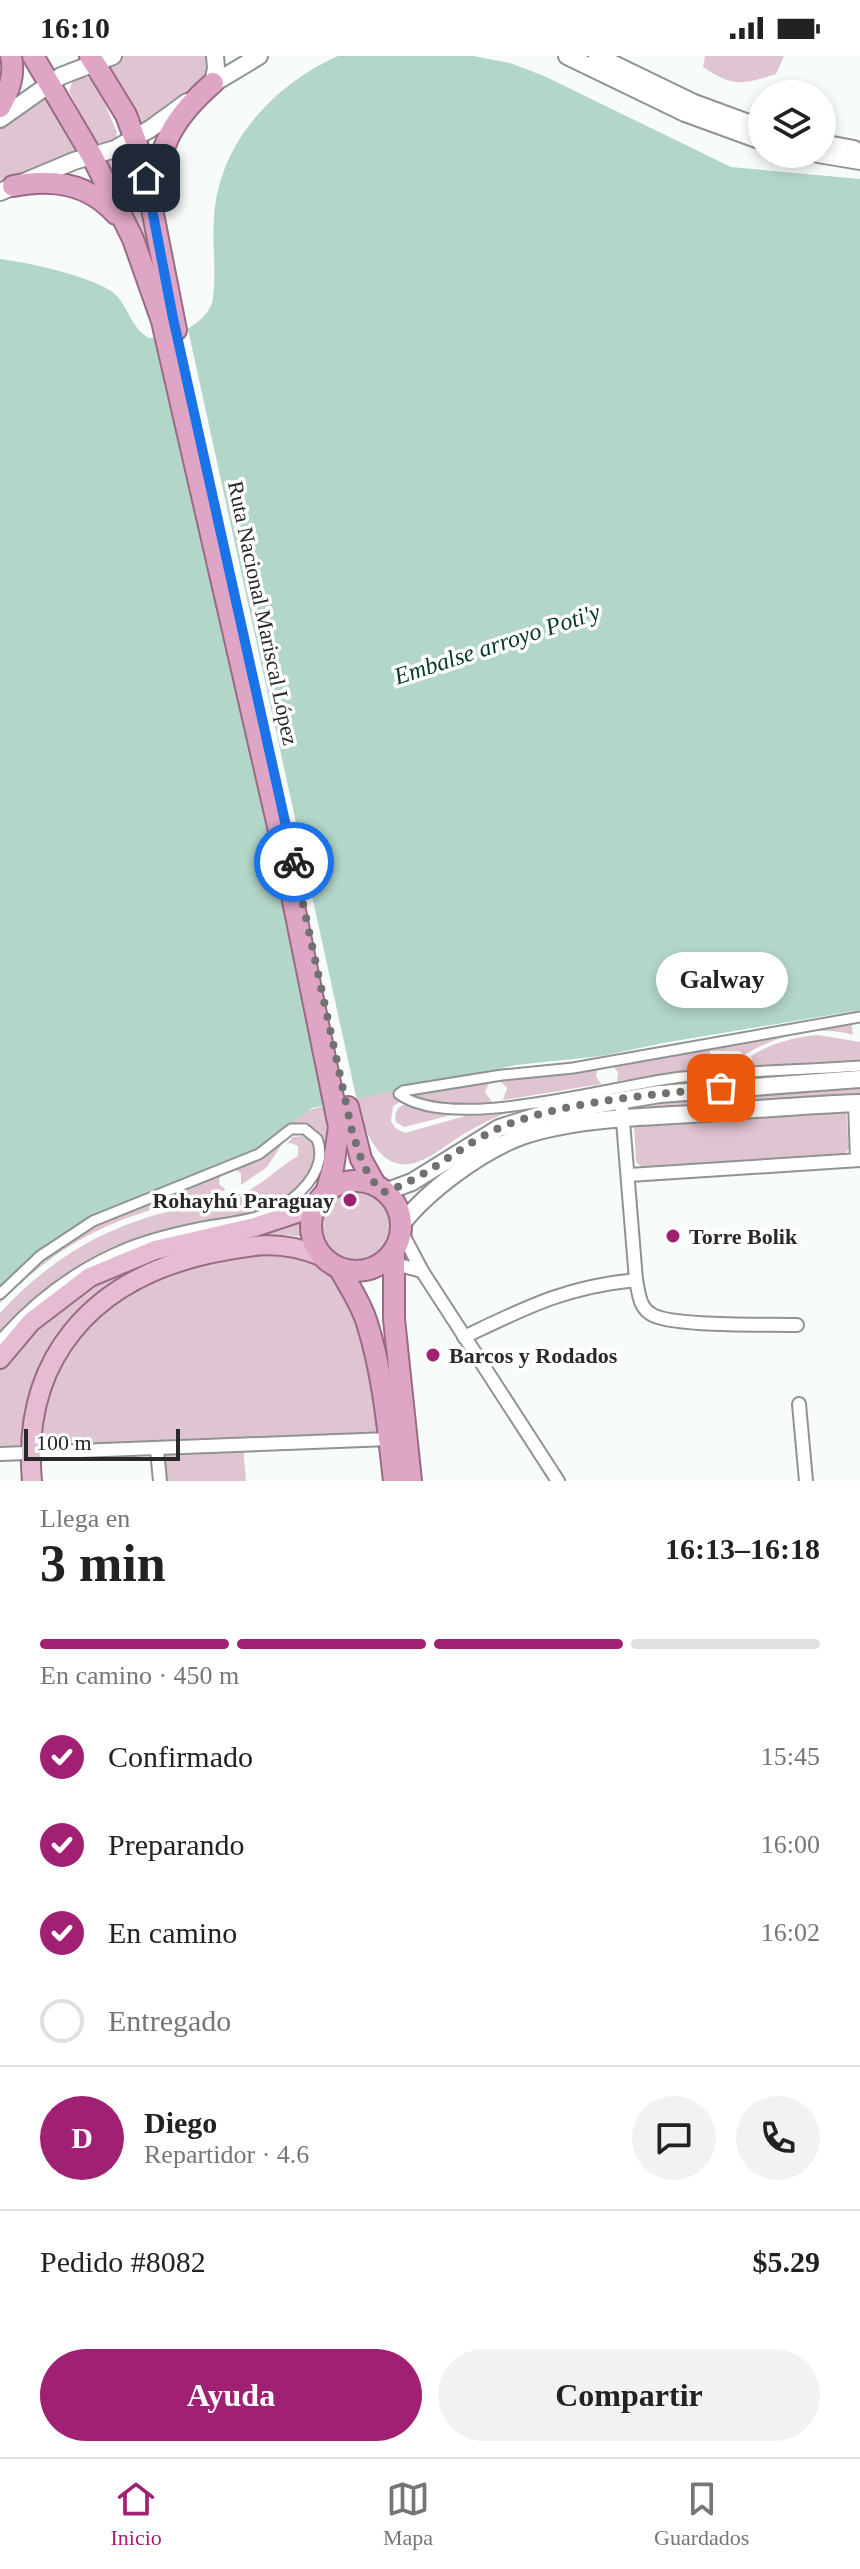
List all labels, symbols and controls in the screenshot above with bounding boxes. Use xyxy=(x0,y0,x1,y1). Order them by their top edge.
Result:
text: 16:10 xyxy=(40,11,110,44)
map controls xyxy=(748,80,836,168)
button: layers xyxy=(748,80,836,168)
pin xyxy=(112,144,180,212)
icon: home xyxy=(124,156,168,200)
street label: Ruta Nacional Mariscal López xyxy=(223,479,303,748)
water label: Embalse arroyo Poti'y xyxy=(390,598,604,690)
courier xyxy=(254,822,334,902)
icon: bike xyxy=(272,840,316,884)
callout: Galway xyxy=(655,952,787,1008)
text: Galway xyxy=(679,965,765,994)
pin xyxy=(687,1054,755,1122)
icon: bag xyxy=(699,1066,743,1110)
place label: Rohayhú Paraguay xyxy=(152,1188,334,1213)
marker: Rohayhú Paraguay xyxy=(341,1191,359,1209)
place label: Torre Bolik xyxy=(689,1224,798,1249)
marker: Torre Bolik xyxy=(664,1227,682,1245)
place label: Barcos y Rodados xyxy=(449,1343,618,1368)
marker: Barcos y Rodados xyxy=(424,1346,442,1364)
scale bar xyxy=(24,1425,180,1461)
text: 100 m xyxy=(36,1430,92,1455)
text: Llega en xyxy=(40,1504,130,1533)
text: 16:13–16:18 xyxy=(665,1532,820,1565)
text: 3 min xyxy=(40,1535,166,1592)
text: En camino · 450 m xyxy=(40,1661,239,1690)
icon: check xyxy=(40,1735,84,1779)
text: Confirmado xyxy=(108,1740,253,1773)
text: 15:45 xyxy=(761,1742,820,1771)
icon: check xyxy=(40,1823,84,1867)
text: Preparando xyxy=(108,1828,245,1861)
text: 16:00 xyxy=(761,1830,820,1859)
icon: check xyxy=(40,1911,84,1955)
text: En camino xyxy=(108,1916,237,1949)
text: 16:02 xyxy=(761,1918,820,1947)
text: Entregado xyxy=(108,2004,231,2037)
button: chat xyxy=(632,2096,716,2180)
button: phone xyxy=(736,2096,820,2180)
text: Diego xyxy=(144,2106,217,2139)
text: D xyxy=(71,2121,93,2154)
text: Repartidor · 4.6 xyxy=(144,2140,309,2169)
text: Pedido #8082 xyxy=(40,2245,206,2278)
text: $5.29 xyxy=(753,2245,820,2278)
button: Ayuda xyxy=(40,2349,422,2441)
button: Compartir xyxy=(438,2349,820,2441)
tab: Inicio xyxy=(111,2477,162,2551)
tab: Mapa xyxy=(383,2477,433,2551)
tab: Guardados xyxy=(654,2477,749,2551)

